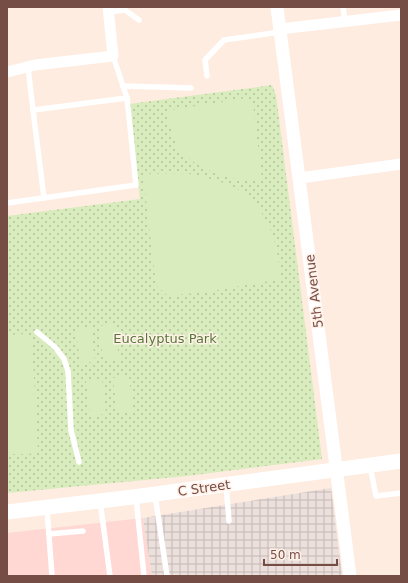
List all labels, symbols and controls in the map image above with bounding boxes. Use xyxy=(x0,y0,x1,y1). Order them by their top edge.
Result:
street label: 5th Avenue xyxy=(302,253,326,329)
park label: Eucalyptus Park xyxy=(113,331,217,346)
street label: C Street xyxy=(177,477,231,499)
scale bar xyxy=(264,541,337,567)
text: 50 m xyxy=(270,548,301,562)

